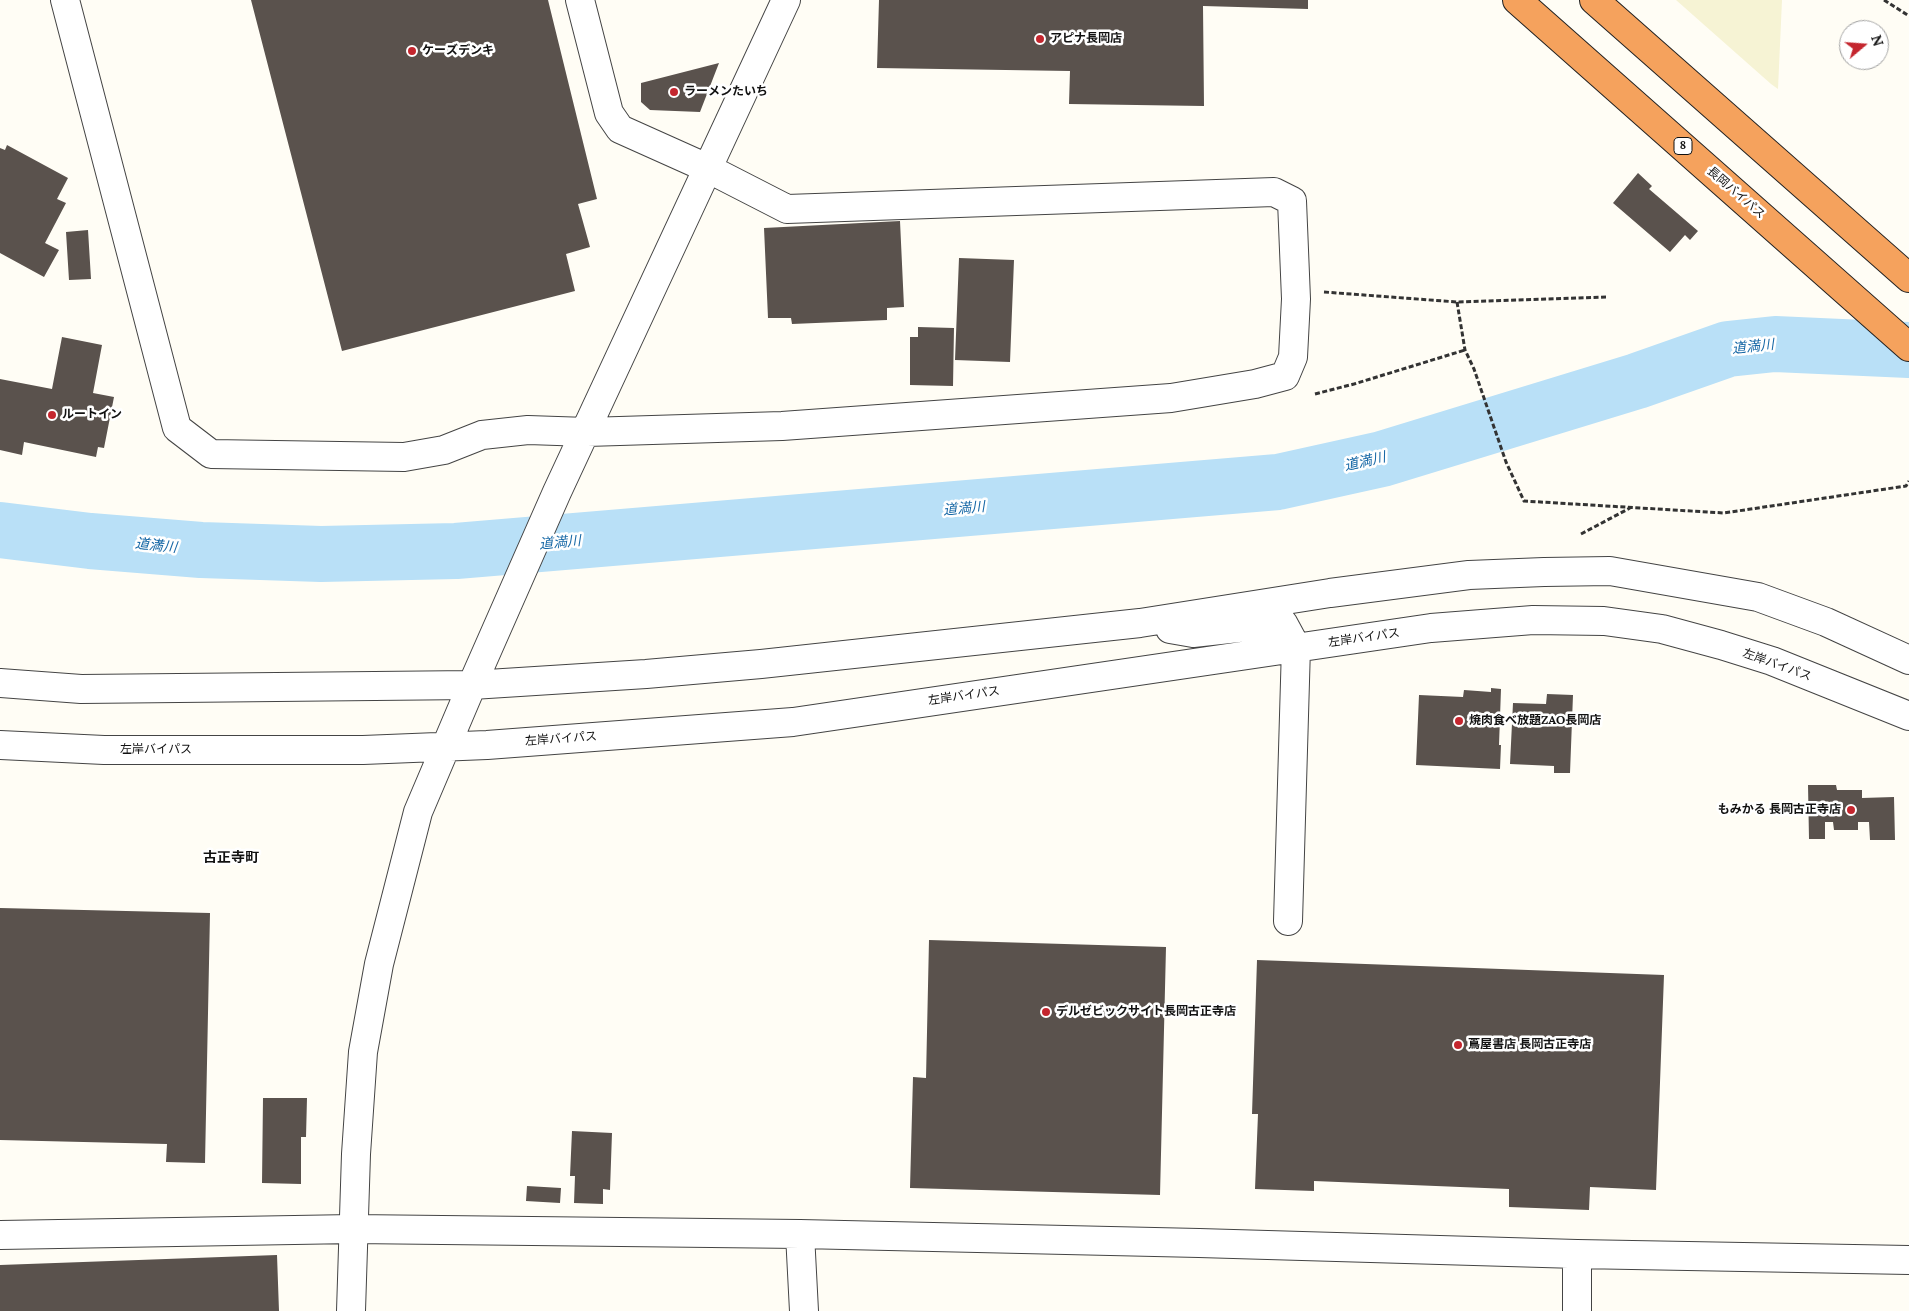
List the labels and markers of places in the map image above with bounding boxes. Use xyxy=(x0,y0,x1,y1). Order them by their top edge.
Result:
place label: アピナ長岡店 xyxy=(1050,32,1122,46)
marker: アピナ長岡店 xyxy=(1034,33,1046,45)
place label: ケーズデンキ xyxy=(422,44,494,58)
marker: ケーズデンキ xyxy=(406,45,418,57)
place label: ラーメンたいち xyxy=(684,85,768,99)
marker: ラーメンたいち xyxy=(668,86,680,98)
place label: ルートイン xyxy=(62,408,122,422)
marker: ルートイン xyxy=(46,409,58,421)
place label: 焼肉食べ放題ZAO長岡店 xyxy=(1469,714,1601,728)
marker: 焼肉食べ放題ZAO長岡店 xyxy=(1453,715,1465,727)
place label: もみかる 長岡古正寺店 xyxy=(1718,803,1841,817)
marker: もみかる 長岡古正寺店 xyxy=(1845,804,1857,816)
place label: デルゼビックサイト長岡古正寺店 xyxy=(1056,1005,1236,1019)
marker: デルゼビックサイト長岡古正寺店 xyxy=(1040,1006,1052,1018)
place label: 蔦屋書店 長岡古正寺店 xyxy=(1468,1038,1591,1052)
marker: 蔦屋書店 長岡古正寺店 xyxy=(1452,1039,1464,1051)

